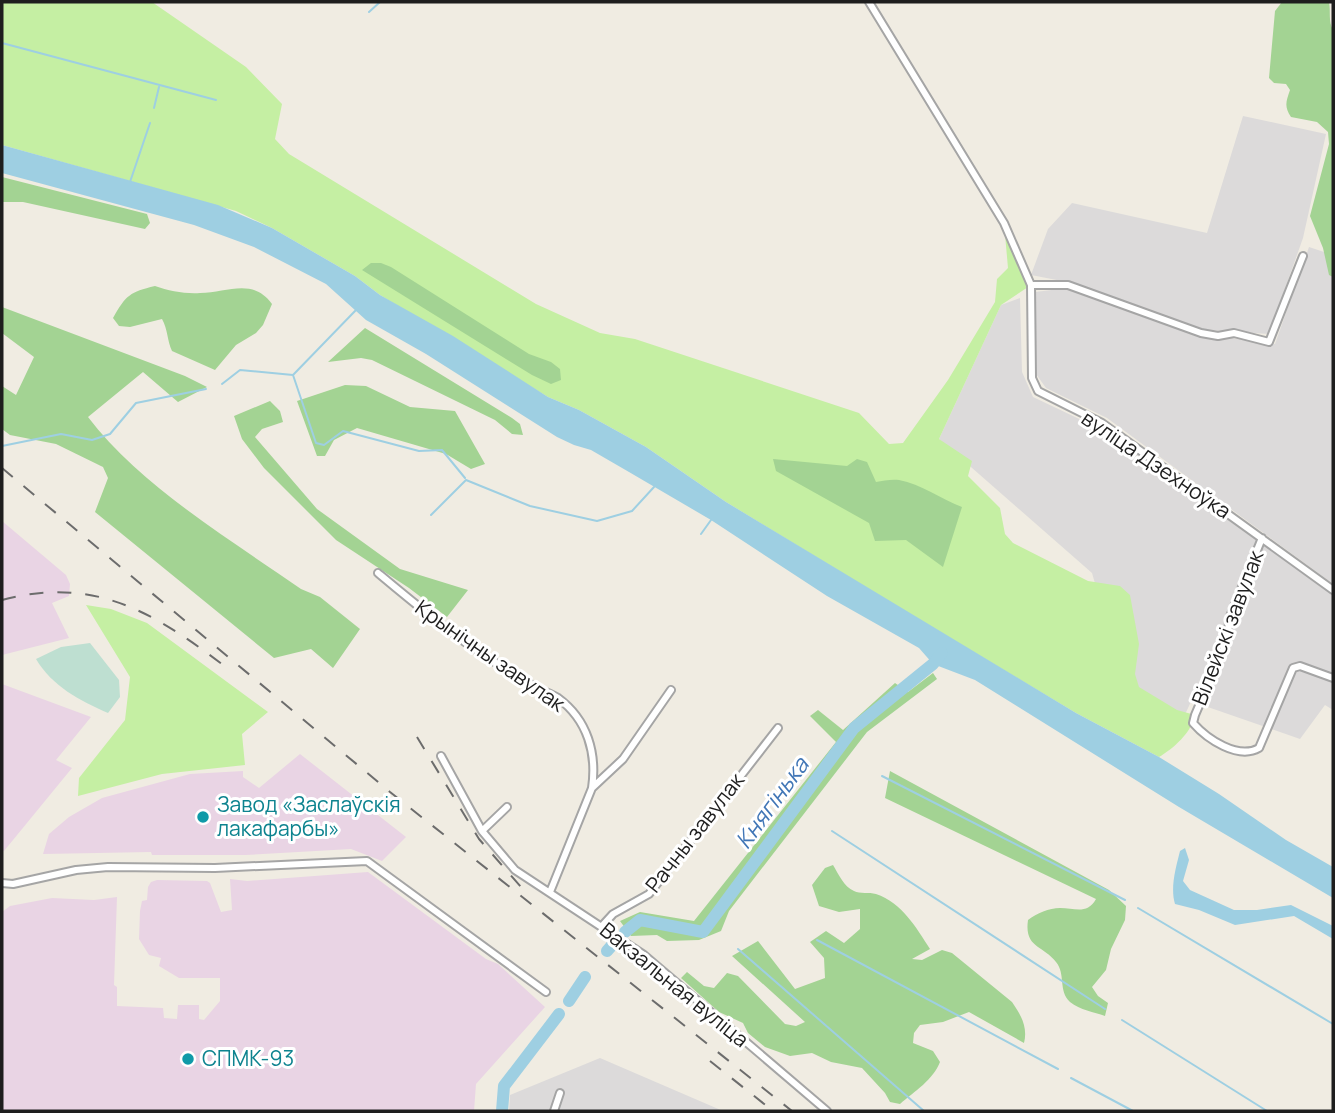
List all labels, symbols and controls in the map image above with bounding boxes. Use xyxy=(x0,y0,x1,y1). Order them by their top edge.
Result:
street label: вуліца Дзехноўка xyxy=(1076,404,1237,525)
street label: Вілейскі завулак xyxy=(1185,546,1270,709)
street label: Крынічны завулак xyxy=(410,593,571,718)
water label: Княгінька xyxy=(727,749,816,855)
street label: Рачны завулак xyxy=(639,766,750,898)
place label: Завод «Заслаўскія лакафарбы» xyxy=(217,790,401,842)
marker: Завод «Заслаўскія лакафарбы» xyxy=(195,809,211,825)
street label: Вакзальная вуліца xyxy=(594,916,755,1053)
place label: СПМК-93 xyxy=(202,1044,294,1072)
marker: СПМК-93 xyxy=(180,1051,196,1067)

